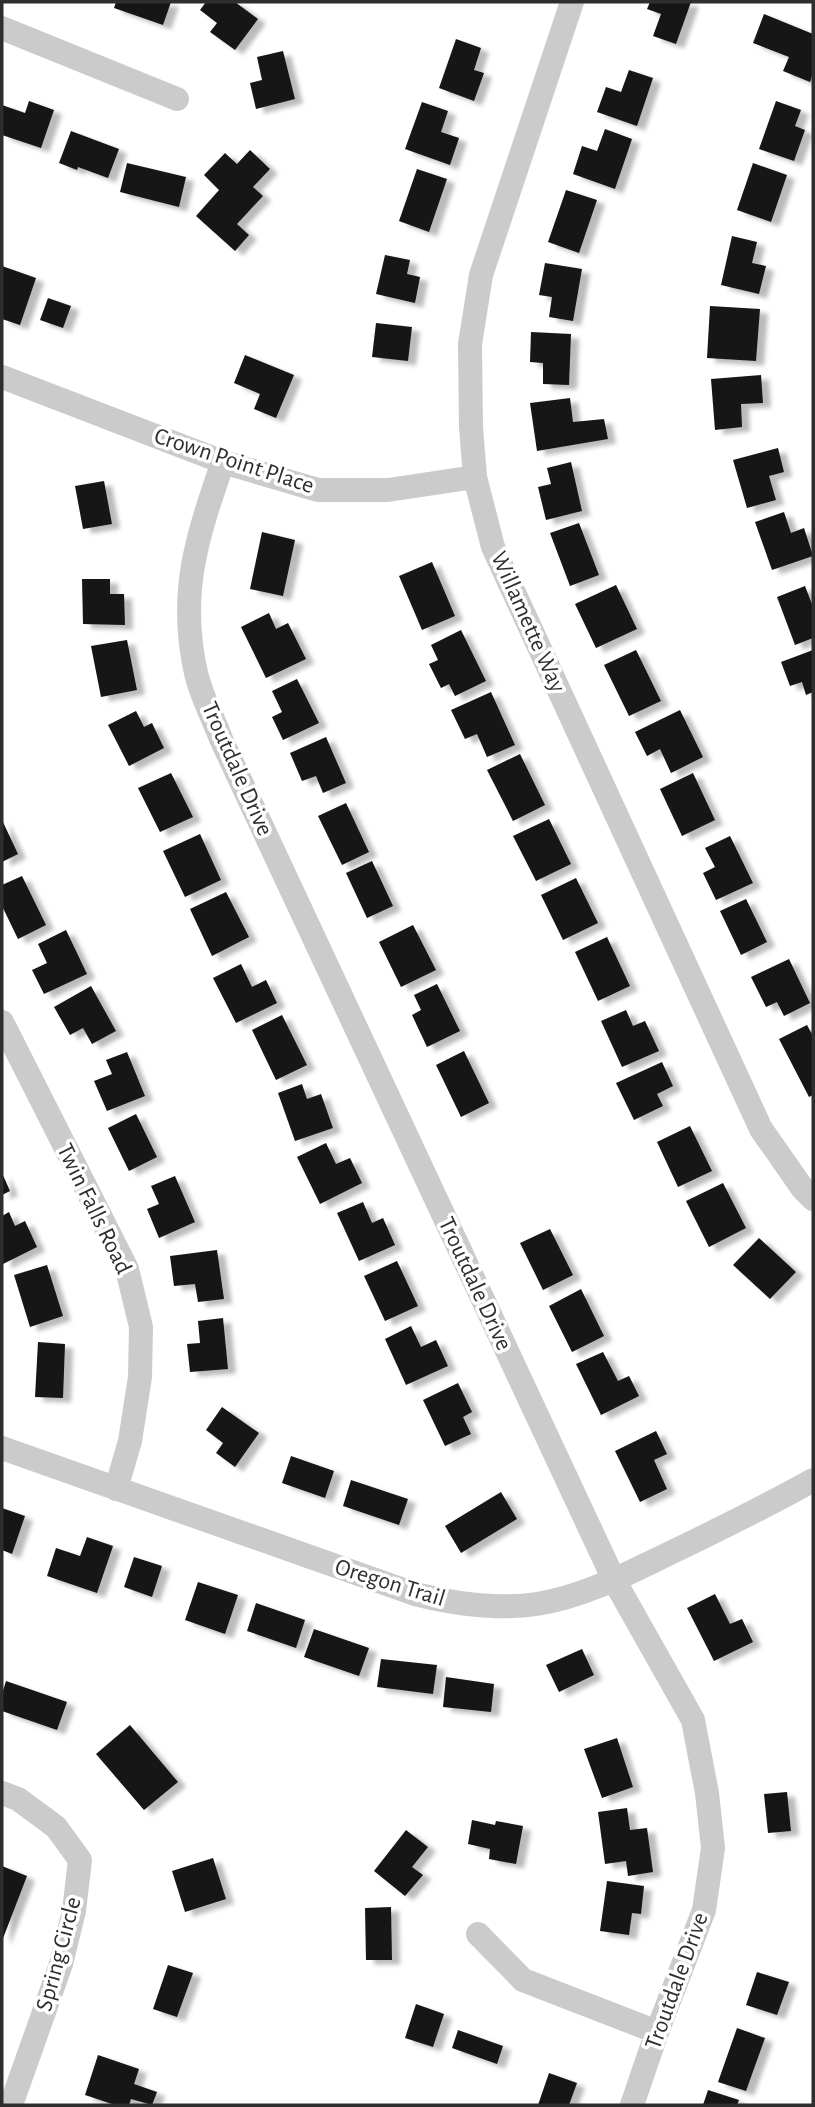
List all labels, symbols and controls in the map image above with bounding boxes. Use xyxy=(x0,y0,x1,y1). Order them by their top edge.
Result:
street label: Crown Point Place xyxy=(151,424,317,498)
street label: Willamette Way xyxy=(486,548,570,696)
street label: Troutdale Drive xyxy=(197,698,277,840)
street label: Twin Falls Road xyxy=(52,1140,136,1278)
street label: Troutdale Drive xyxy=(434,1214,516,1354)
street label: Oregon Trail xyxy=(332,1555,448,1611)
street label: Spring Circle xyxy=(32,1894,86,2014)
street label: Troutdale Drive xyxy=(641,1909,713,2053)

